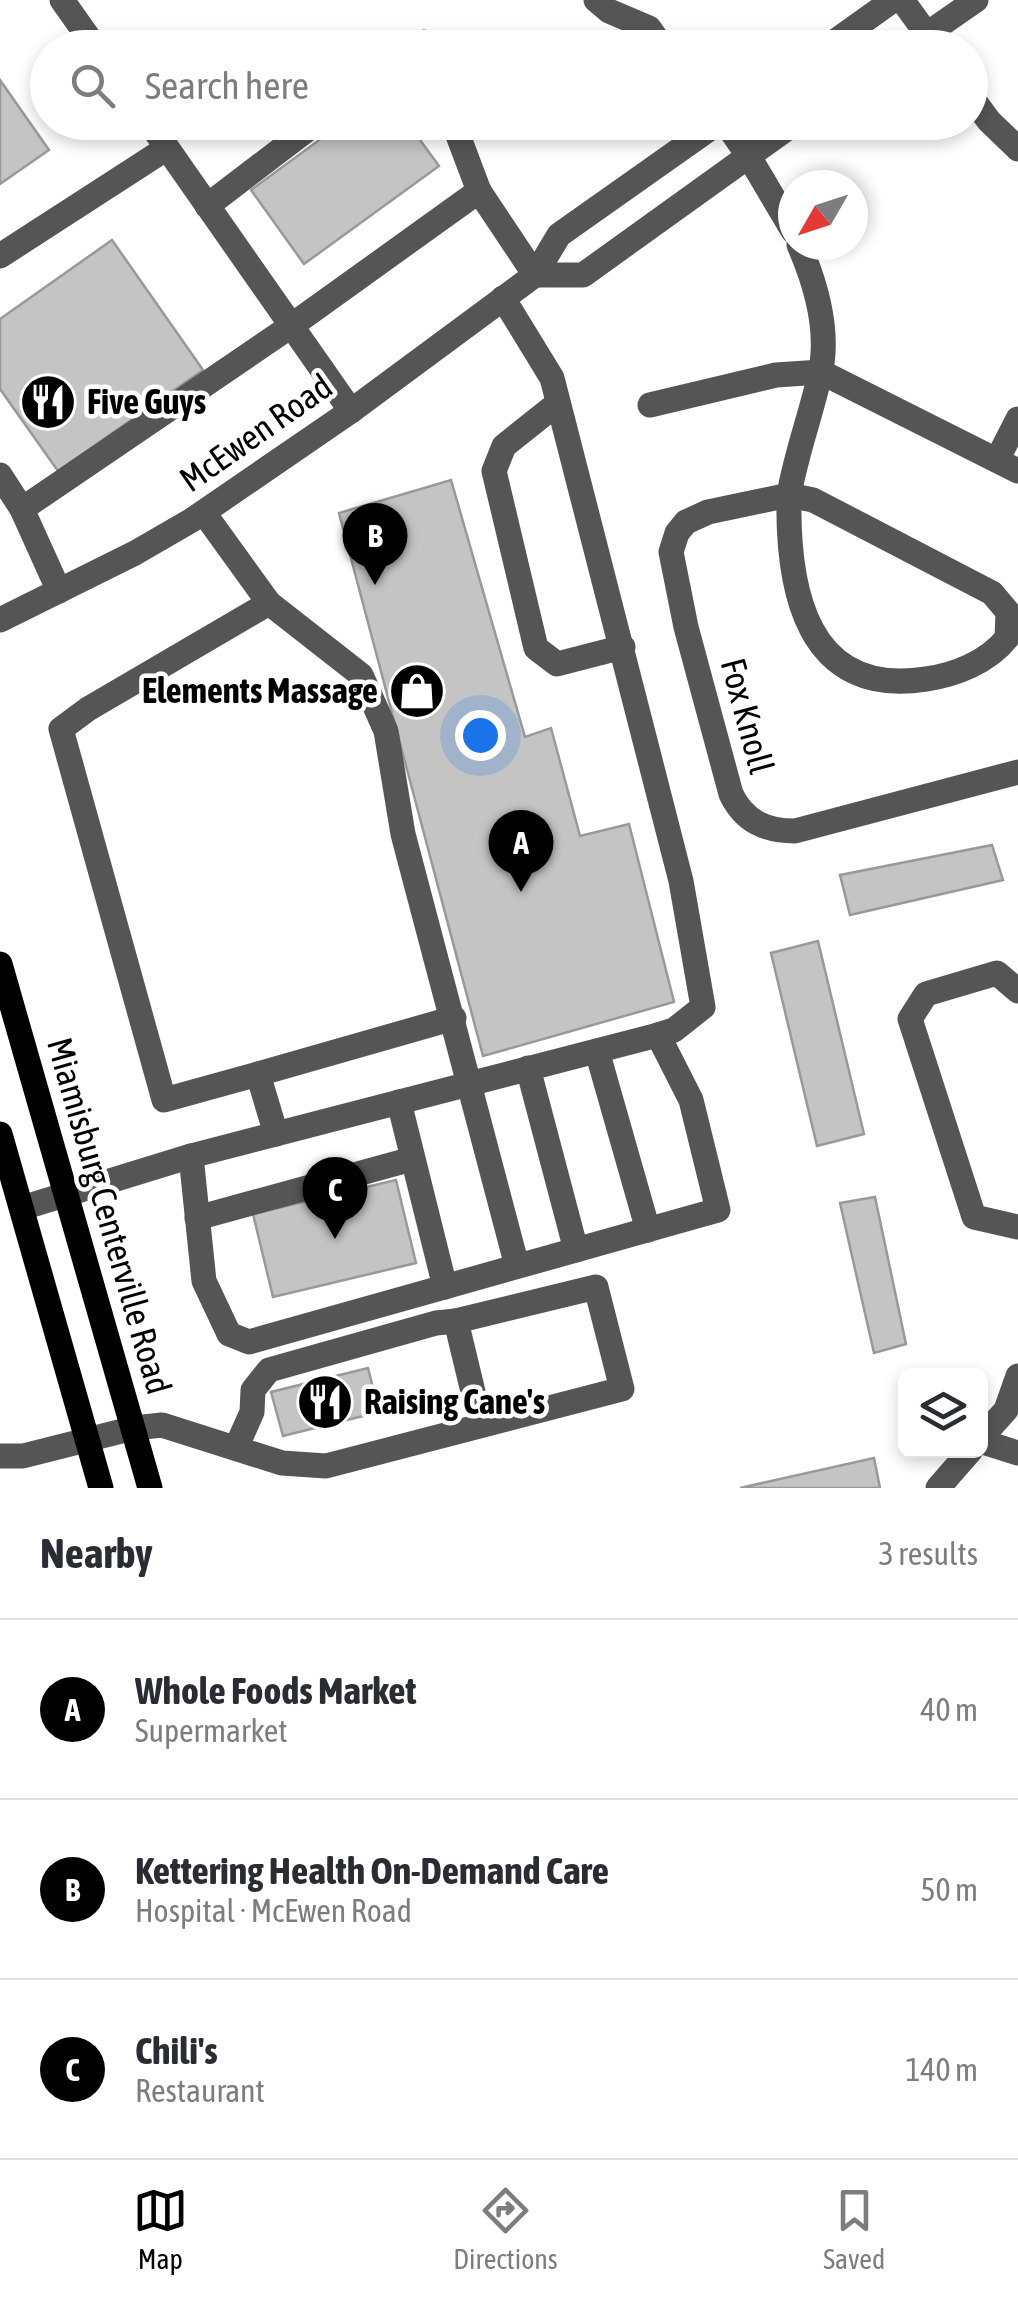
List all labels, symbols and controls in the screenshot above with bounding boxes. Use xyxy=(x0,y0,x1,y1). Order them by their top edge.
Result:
search box xyxy=(30,30,988,140)
icon: search xyxy=(65,58,120,113)
text: Search here xyxy=(145,64,309,107)
north arrow xyxy=(778,170,868,260)
street label: McEwen Road xyxy=(172,365,339,499)
restaurant icon: Five Guys xyxy=(18,372,78,432)
place label: Five Guys xyxy=(87,381,206,421)
pin: B xyxy=(342,502,408,585)
street label: Fox Knoll xyxy=(713,654,783,778)
shop icon: Elements Massage xyxy=(387,661,447,721)
place label: Elements Massage xyxy=(142,670,378,710)
your location xyxy=(455,710,506,761)
pin: A xyxy=(488,810,554,892)
street label: Miamisburg Centerville Road xyxy=(40,1033,180,1398)
pin: C xyxy=(302,1156,368,1239)
map controls xyxy=(898,1368,988,1458)
button: layers xyxy=(898,1368,988,1458)
restaurant icon: Raising Cane's xyxy=(295,1372,355,1432)
place label: Raising Cane's xyxy=(364,1381,545,1421)
text: Nearby xyxy=(40,1529,153,1577)
text: 3 results xyxy=(879,1535,978,1572)
text: Whole Foods Market xyxy=(135,1669,416,1712)
text: A xyxy=(65,1691,80,1728)
text: 40 m xyxy=(920,1691,978,1728)
text: Supermarket xyxy=(135,1712,288,1749)
text: Kettering Health On-Demand Care xyxy=(135,1849,609,1892)
text: B xyxy=(65,1871,80,1908)
text: 50 m xyxy=(920,1871,978,1908)
text: Hospital · McEwen Road xyxy=(135,1892,412,1929)
text: Chili's xyxy=(135,2029,218,2072)
text: C xyxy=(65,2051,80,2088)
text: 140 m xyxy=(905,2051,978,2088)
text: Restaurant xyxy=(135,2072,265,2109)
tab: Map xyxy=(133,2183,188,2275)
tab: Directions xyxy=(453,2183,558,2275)
tab: Saved xyxy=(823,2183,885,2275)

